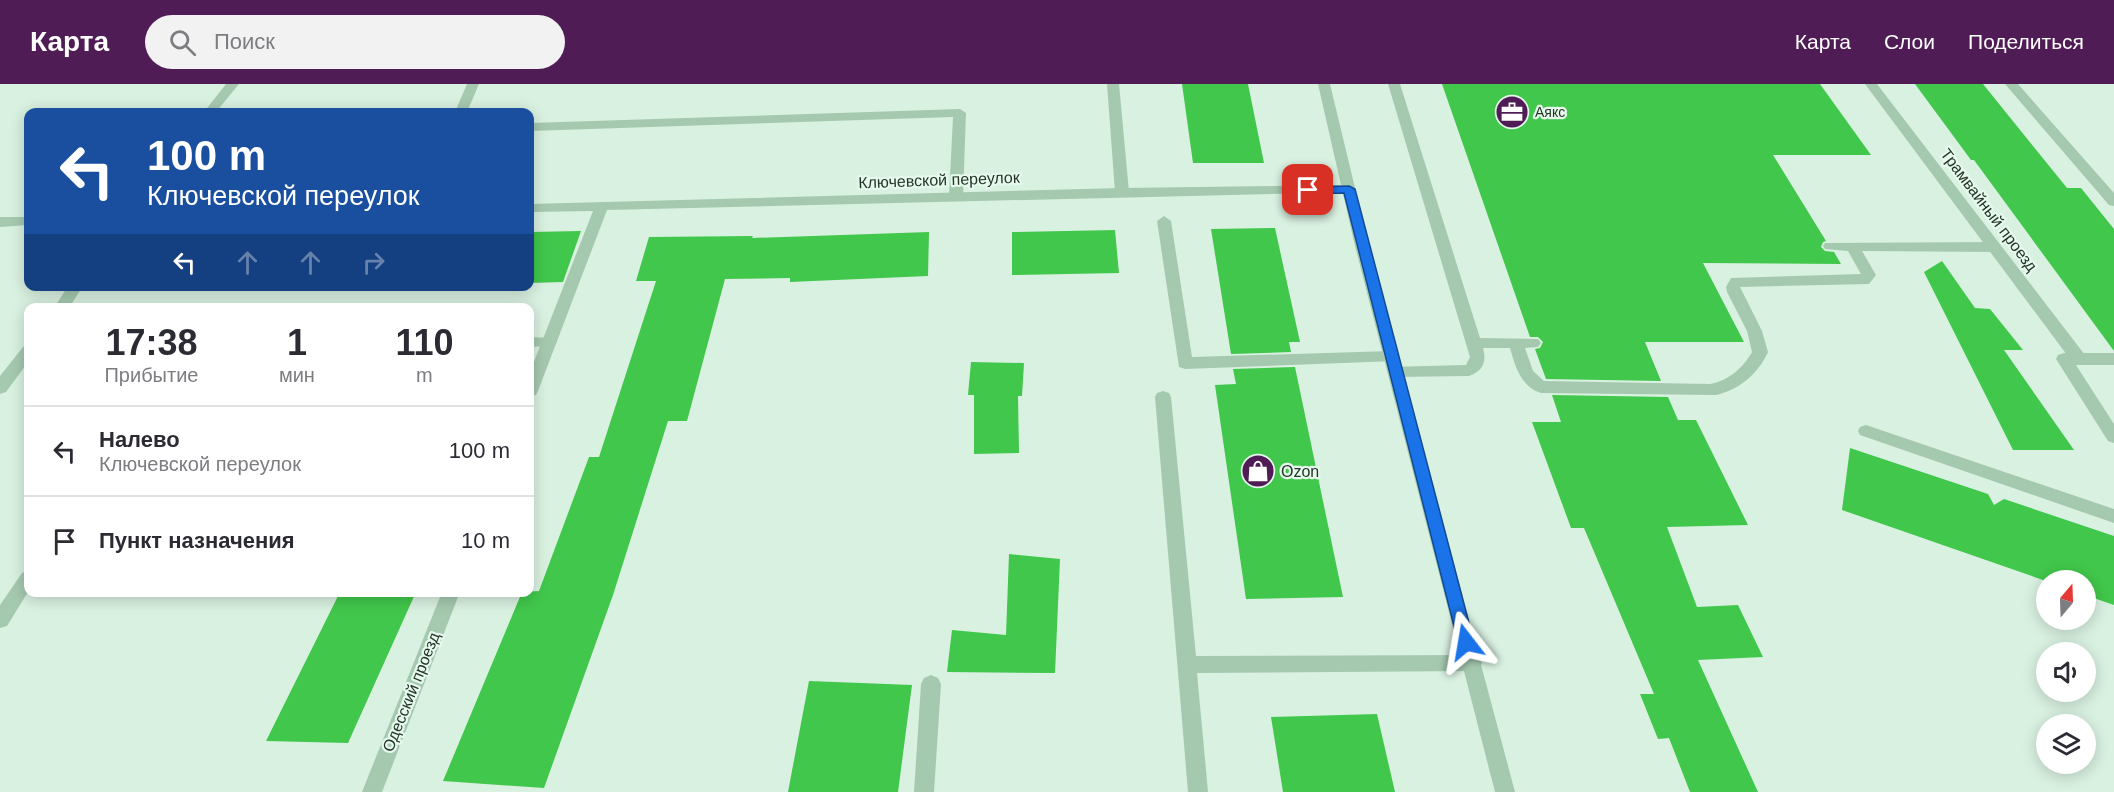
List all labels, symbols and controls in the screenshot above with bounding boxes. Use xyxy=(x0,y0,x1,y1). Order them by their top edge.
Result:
search box xyxy=(145,15,565,69)
text: Карта xyxy=(30,26,109,57)
icon: search xyxy=(166,26,199,59)
text: Поиск xyxy=(214,29,275,54)
text: Карта xyxy=(1795,30,1851,53)
text: Слои xyxy=(1884,30,1935,53)
text: Поделиться xyxy=(1968,30,2084,53)
office icon: Аякс xyxy=(1494,94,1530,130)
place label: Аякс xyxy=(1535,104,1565,120)
icon: left xyxy=(48,132,126,210)
text: 100 m xyxy=(147,132,266,179)
street label: Трамвайный проезд xyxy=(1937,145,2041,275)
pin xyxy=(1282,164,1333,215)
street label: Ключевской переулок xyxy=(858,169,1021,191)
icon: arrive xyxy=(1291,173,1324,206)
text: Ключевской переулок xyxy=(147,181,420,211)
icon: left xyxy=(168,246,201,279)
icon: ahead xyxy=(231,246,264,279)
icon: ahead xyxy=(294,246,327,279)
icon: right xyxy=(357,246,390,279)
text: 17:38 xyxy=(105,322,198,363)
text: 1 xyxy=(287,322,307,363)
text: 110 xyxy=(395,322,453,363)
text: Прибытие xyxy=(104,364,198,386)
text: мин xyxy=(279,364,315,386)
text: m xyxy=(416,364,433,386)
text: Налево xyxy=(99,427,180,452)
icon: left xyxy=(48,435,81,468)
text: 100 m xyxy=(449,438,510,463)
text: Ключевской переулок xyxy=(99,453,301,475)
shop icon: Ozon xyxy=(1240,453,1276,489)
place label: Ozon xyxy=(1281,463,1319,480)
icon: arrive xyxy=(48,525,81,558)
text: Пункт назначения xyxy=(99,528,295,553)
text: 10 m xyxy=(461,528,510,553)
north arrow xyxy=(2036,570,2096,630)
map controls xyxy=(2036,570,2096,774)
position arrow xyxy=(1434,610,1498,674)
street label: Одесский проезд xyxy=(379,629,443,754)
button: sound xyxy=(2036,642,2096,702)
button: layers xyxy=(2036,714,2096,774)

